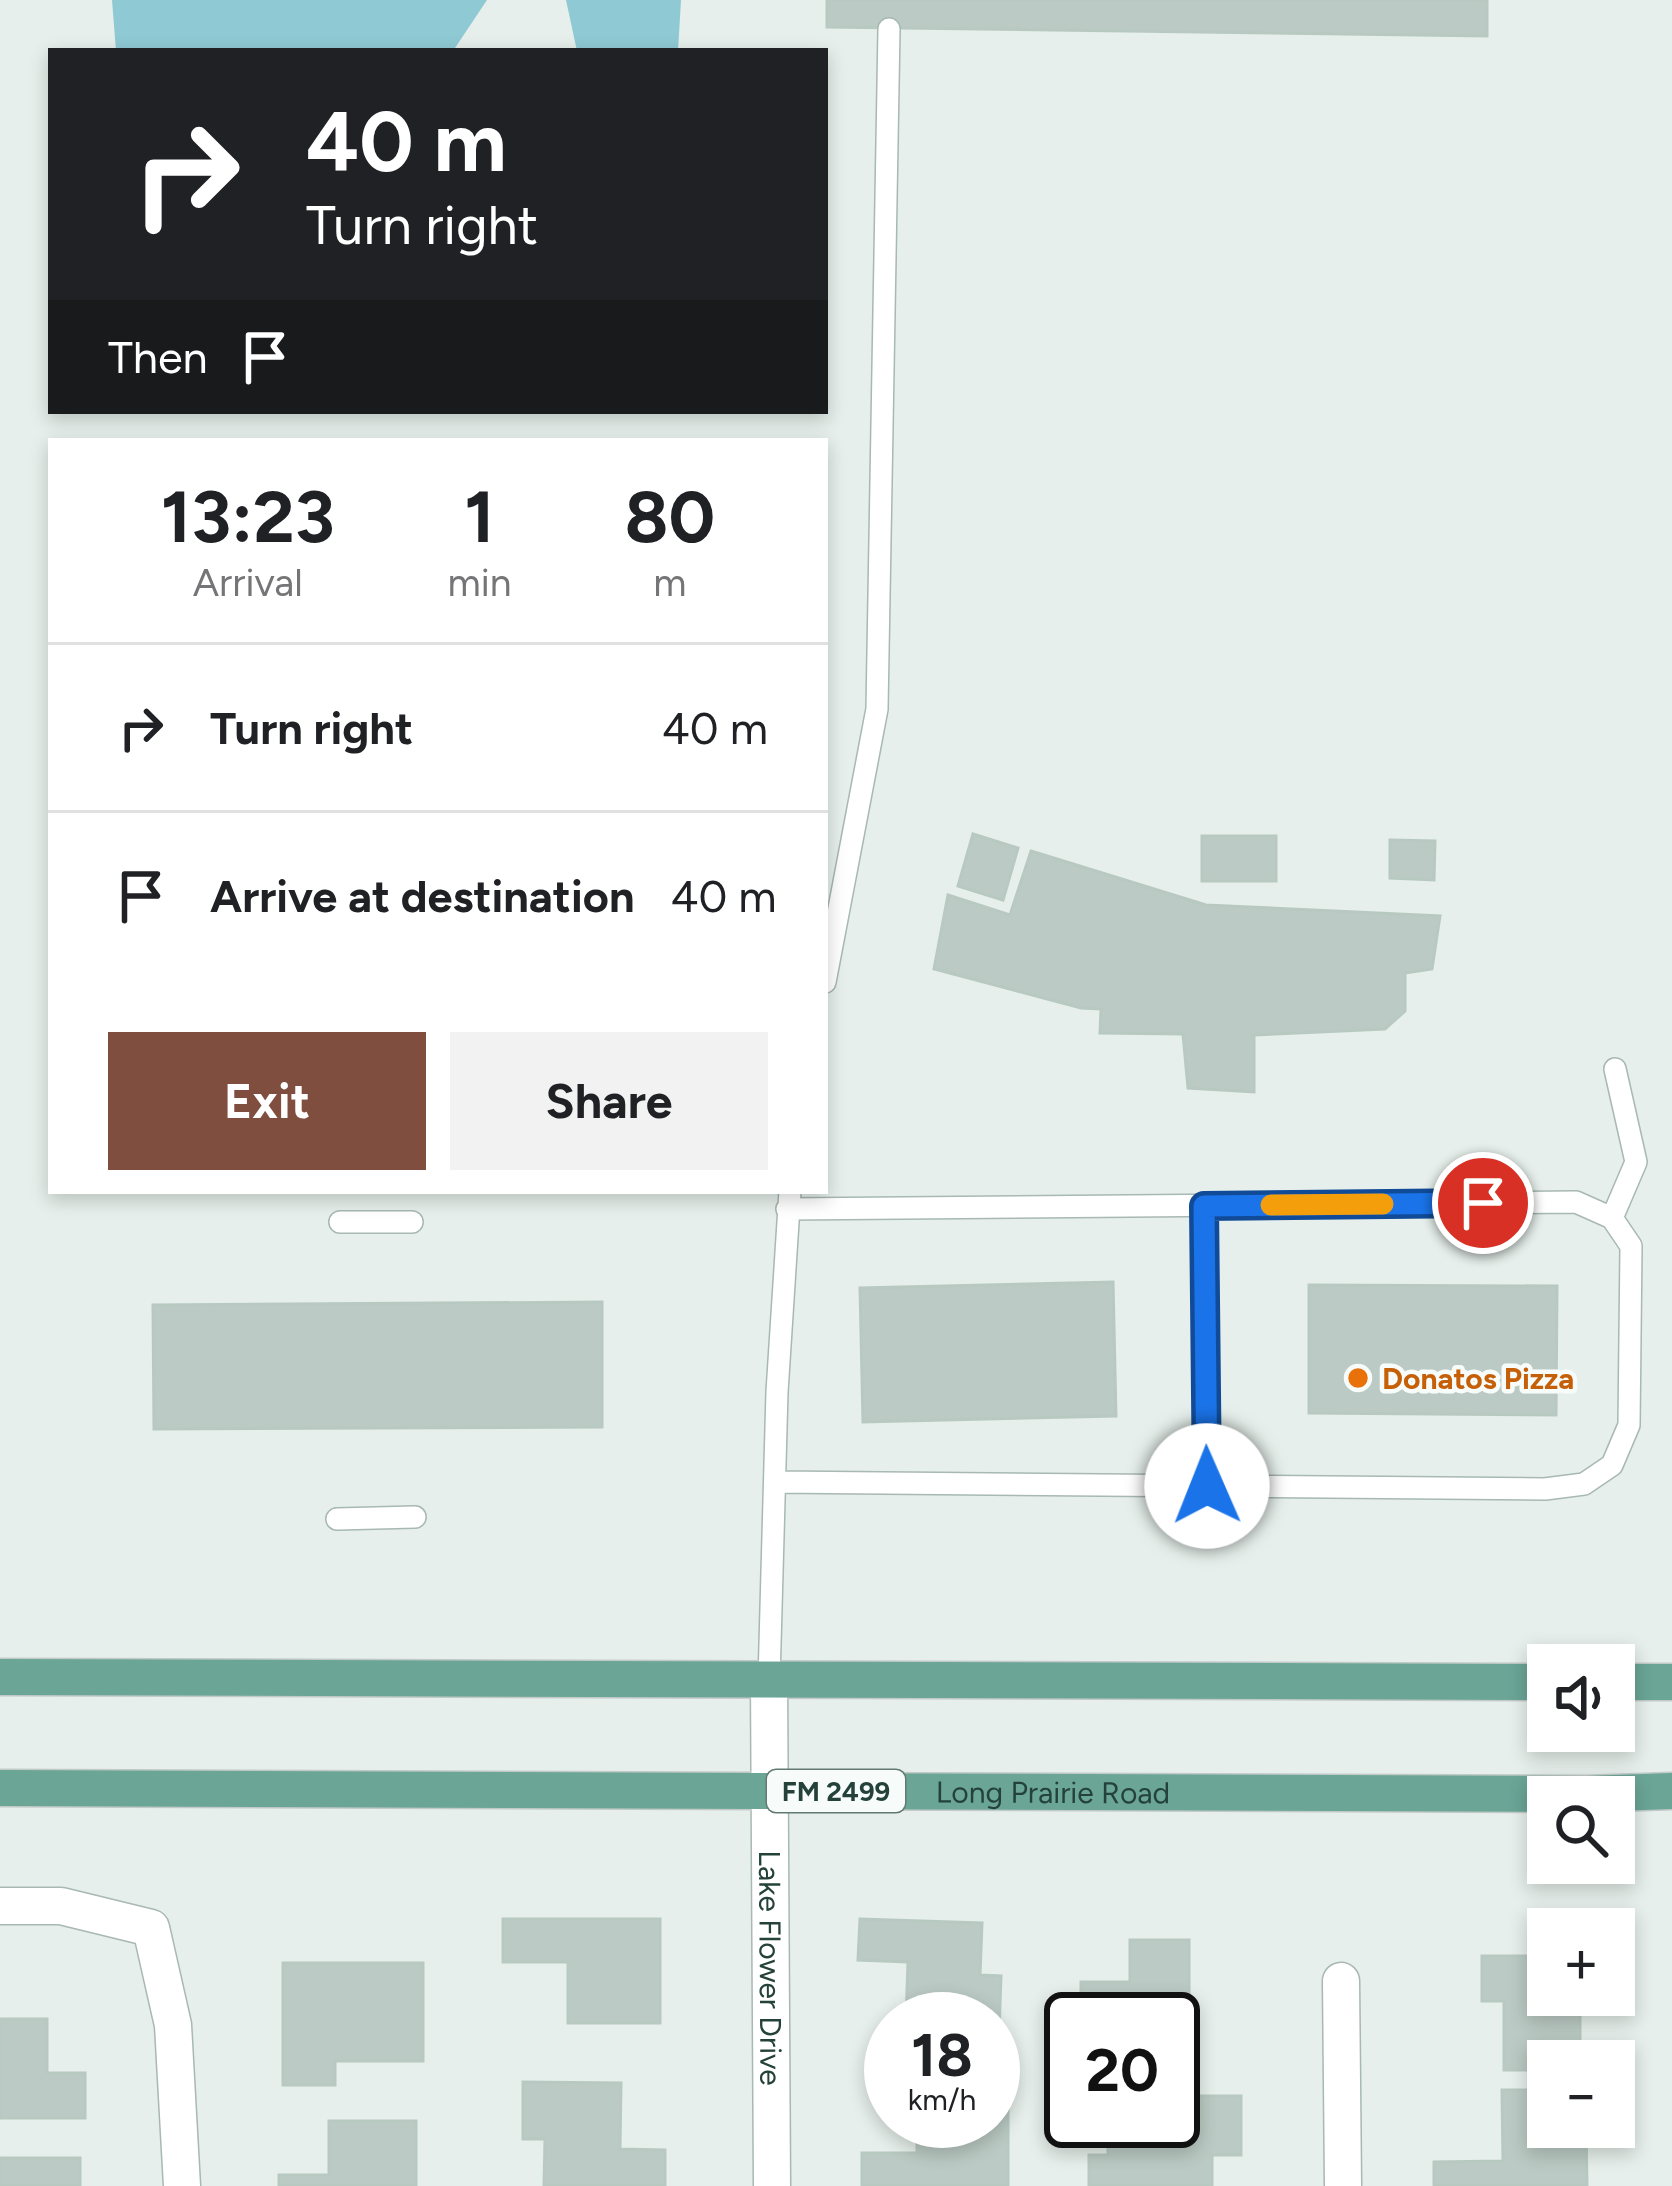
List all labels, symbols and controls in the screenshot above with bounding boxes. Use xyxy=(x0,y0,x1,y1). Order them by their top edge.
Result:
text: 40 m xyxy=(306,91,507,192)
icon: right xyxy=(108,96,264,252)
text: Turn right xyxy=(306,193,538,258)
icon: arrive xyxy=(232,324,298,390)
text: Then xyxy=(108,330,208,384)
text: 13:23 xyxy=(161,474,335,560)
text: 1 xyxy=(464,474,495,560)
text: 80 xyxy=(624,474,715,560)
text: Arrival xyxy=(193,559,303,606)
text: min xyxy=(448,559,512,606)
text: m xyxy=(653,559,686,606)
icon: right xyxy=(108,695,174,761)
text: Turn right xyxy=(210,701,413,755)
text: 40 m xyxy=(662,701,768,755)
icon: arrive xyxy=(108,863,174,929)
text: Arrive at destination xyxy=(210,869,634,923)
text: 40 m xyxy=(670,869,777,923)
button: Exit xyxy=(108,1032,426,1170)
button: Share xyxy=(450,1032,768,1170)
pin xyxy=(1432,1152,1534,1254)
icon: arrive xyxy=(1450,1170,1516,1236)
place label: Donatos Pizza xyxy=(1382,1360,1574,1397)
marker: Donatos Pizza xyxy=(1345,1365,1371,1391)
position arrow xyxy=(1144,1423,1270,1549)
map controls xyxy=(1527,1644,1635,2148)
button: sound xyxy=(1527,1644,1635,1752)
road number: FM 2499 xyxy=(767,1770,905,1812)
street label: Long Prairie Road xyxy=(936,1773,1170,1811)
button: search xyxy=(1527,1776,1635,1884)
street label: Lake Flower Drive xyxy=(752,1850,790,2086)
button: + xyxy=(1527,1908,1635,2016)
speed limit sign: 20 xyxy=(1044,1992,1200,2148)
text: 18 xyxy=(911,2019,973,2091)
button: − xyxy=(1527,2040,1635,2148)
text: km/h xyxy=(908,2081,976,2118)

